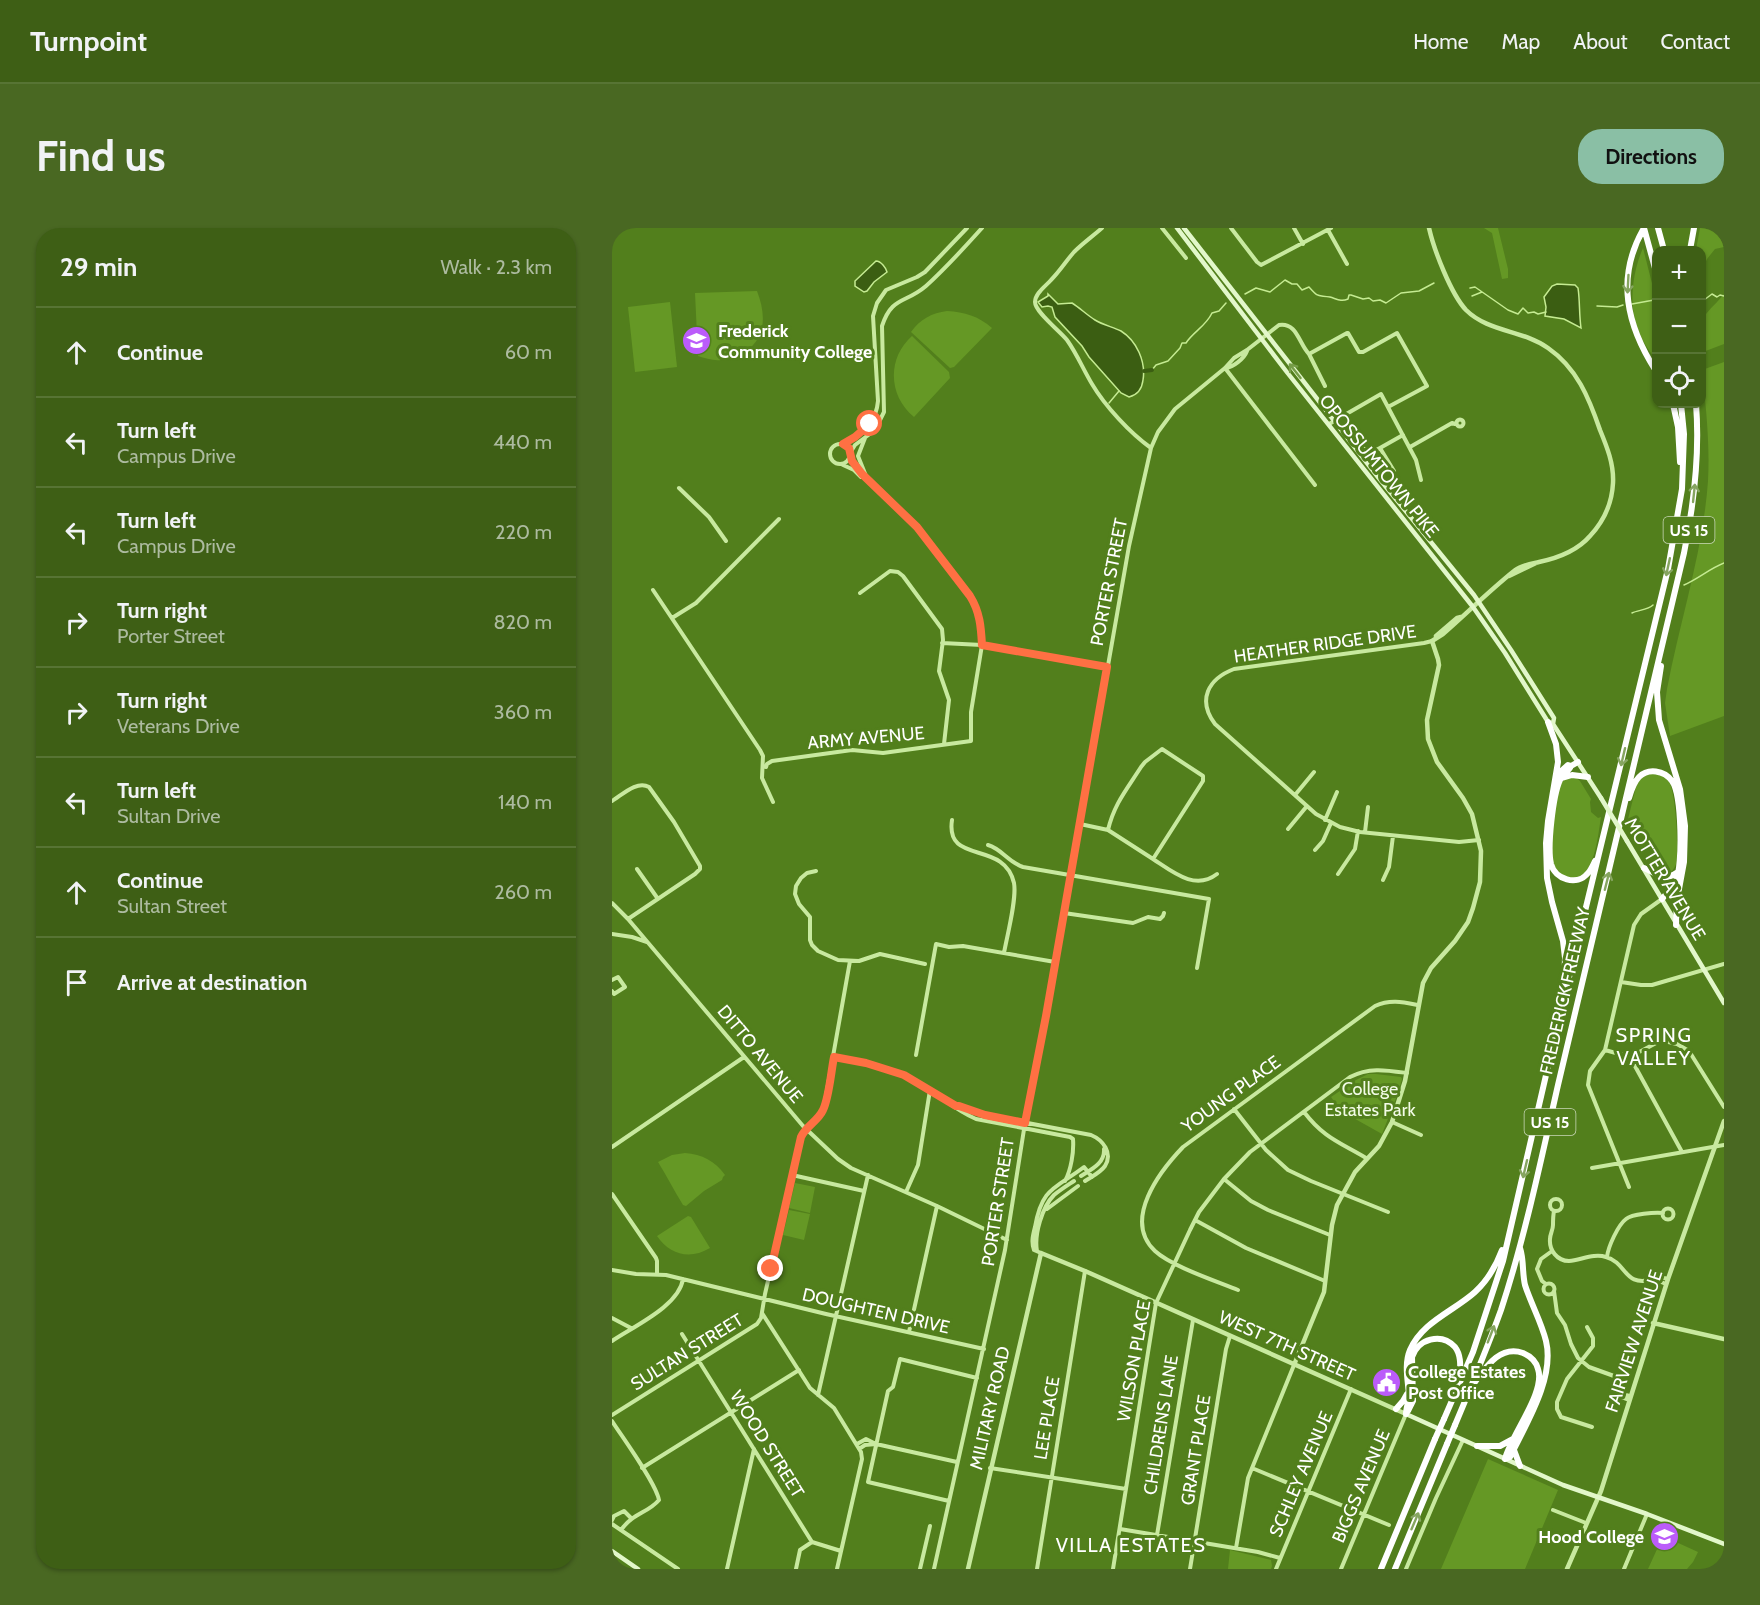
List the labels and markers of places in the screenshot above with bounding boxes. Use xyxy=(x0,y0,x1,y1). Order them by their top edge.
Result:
place label: Frederick Community College xyxy=(718,320,872,363)
school or university icon: Frederick Community College xyxy=(681,325,713,357)
place label: College Estates Post Office xyxy=(1408,1361,1526,1404)
public building icon: College Estates Post Office xyxy=(1371,1366,1403,1398)
school or university icon: Hood College xyxy=(1649,1521,1681,1553)
place label: Hood College xyxy=(1538,1526,1644,1548)

